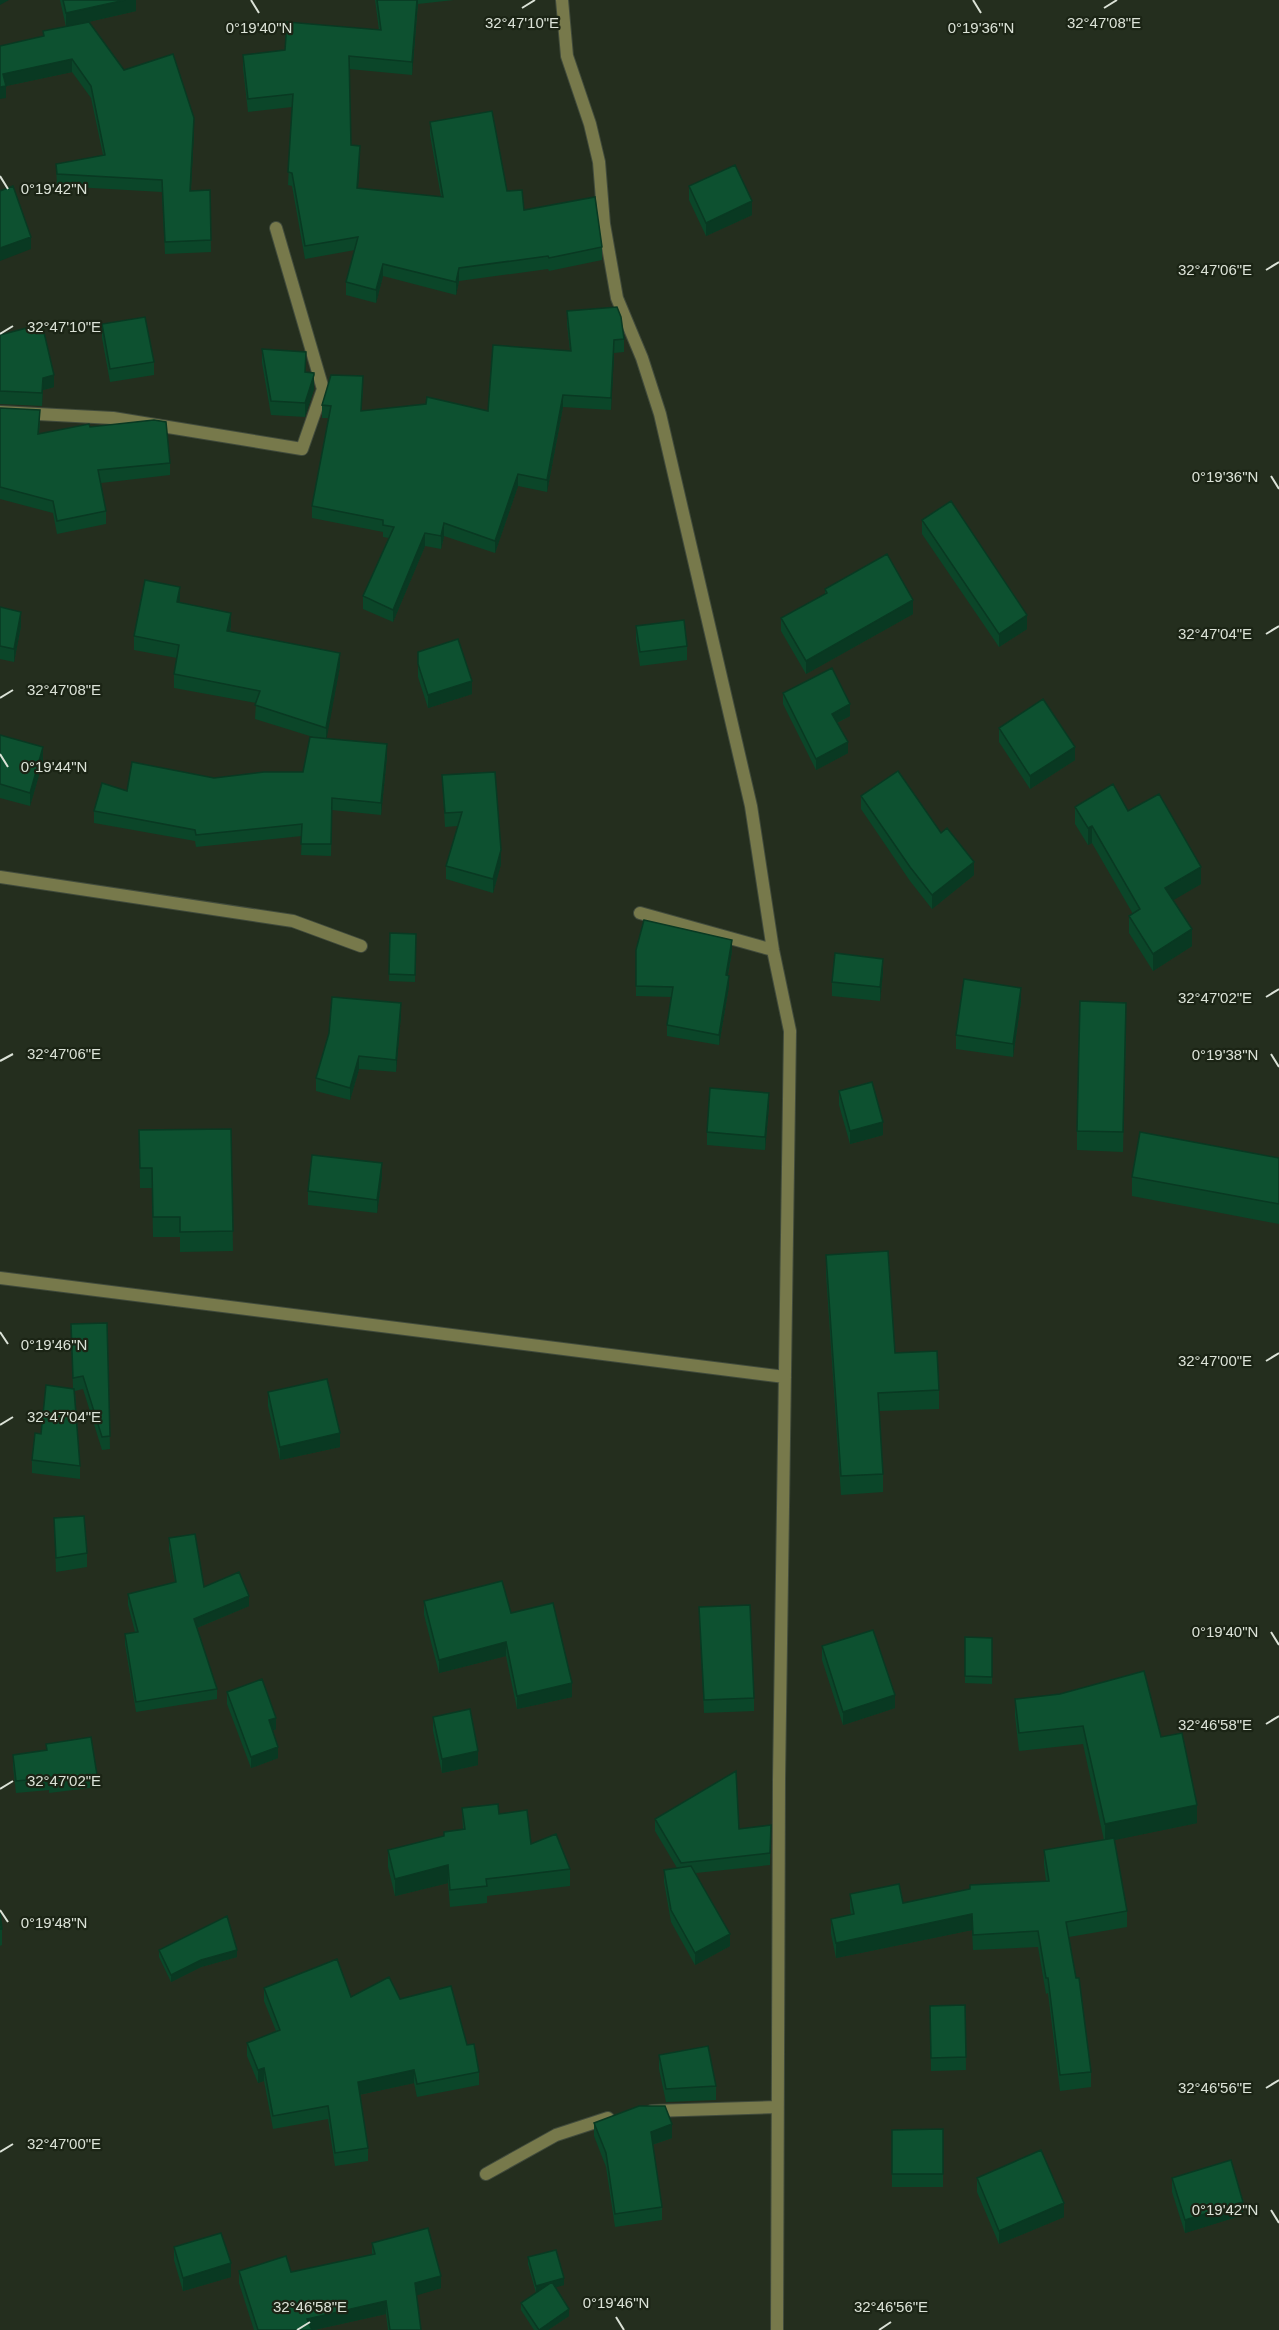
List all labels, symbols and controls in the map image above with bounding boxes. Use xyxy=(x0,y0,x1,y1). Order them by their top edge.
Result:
text: 32°47'10"E xyxy=(485,14,559,31)
text: 32°47'08"E xyxy=(1067,14,1141,31)
text: 0°19'40"N xyxy=(226,19,292,36)
text: 0°19'36"N xyxy=(948,19,1014,36)
text: 0°19'42"N xyxy=(21,180,87,197)
text: 32°47'06"E xyxy=(1178,261,1252,278)
text: 32°47'10"E xyxy=(27,318,101,335)
text: 0°19'36"N xyxy=(1192,468,1258,485)
text: 32°47'04"E xyxy=(1178,625,1252,642)
text: 32°47'08"E xyxy=(27,681,101,698)
text: 0°19'44"N xyxy=(21,758,87,775)
text: 32°47'02"E xyxy=(1178,989,1252,1006)
text: 32°47'06"E xyxy=(27,1045,101,1062)
text: 0°19'38"N xyxy=(1192,1046,1258,1063)
text: 0°19'46"N xyxy=(21,1336,87,1353)
text: 32°47'00"E xyxy=(1178,1352,1252,1369)
text: 32°47'04"E xyxy=(27,1408,101,1425)
text: 0°19'40"N xyxy=(1192,1623,1258,1640)
text: 32°46'58"E xyxy=(1178,1716,1252,1733)
text: 32°47'02"E xyxy=(27,1772,101,1789)
text: 0°19'48"N xyxy=(21,1914,87,1931)
text: 32°46'56"E xyxy=(1178,2079,1252,2096)
text: 32°47'00"E xyxy=(27,2135,101,2152)
text: 0°19'42"N xyxy=(1192,2201,1258,2218)
text: 0°19'46"N xyxy=(583,2294,649,2311)
text: 32°46'58"E xyxy=(273,2298,347,2315)
text: 32°46'56"E xyxy=(854,2298,928,2315)

